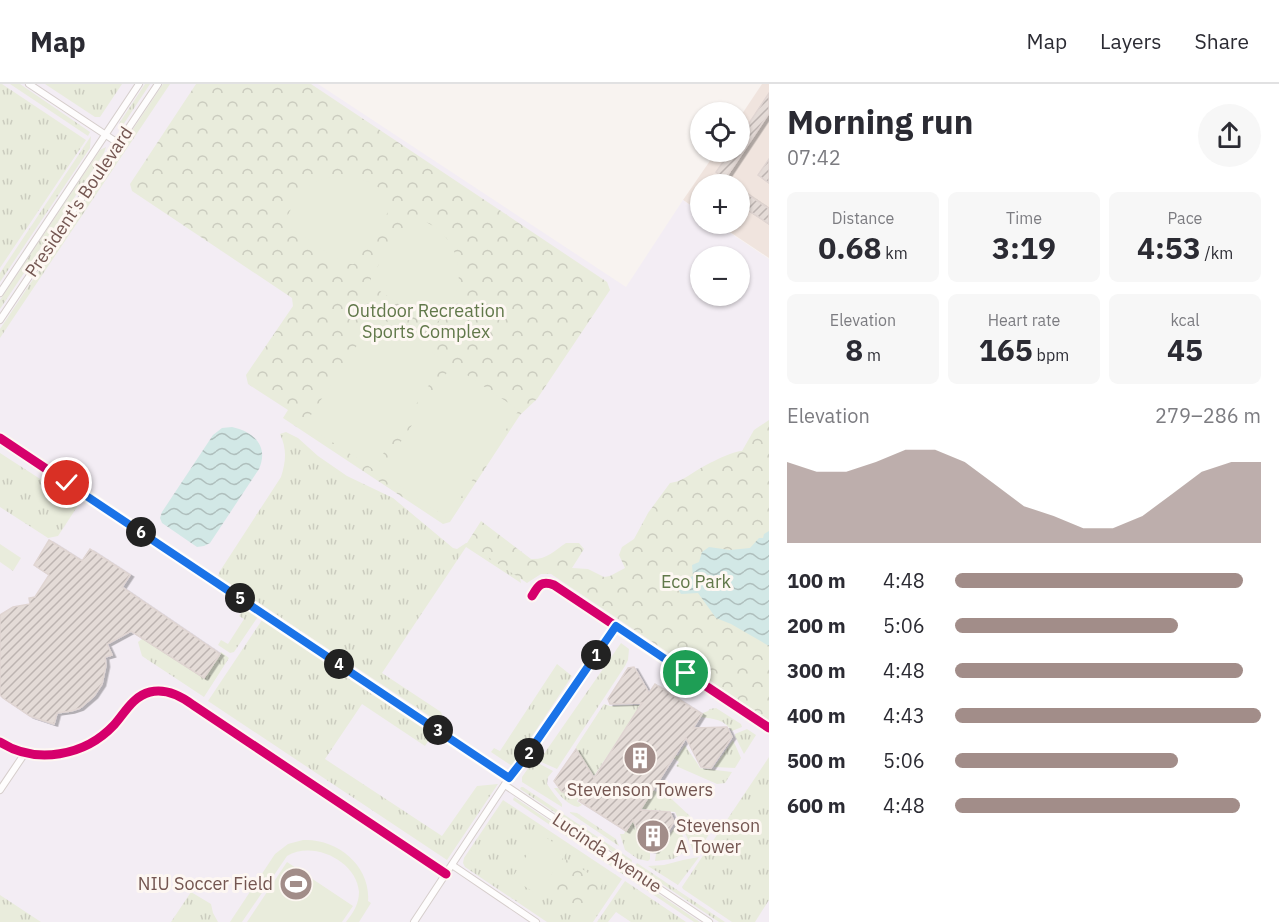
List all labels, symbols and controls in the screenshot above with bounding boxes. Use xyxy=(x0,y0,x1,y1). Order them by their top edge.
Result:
text: Map xyxy=(30,23,86,60)
text: Map xyxy=(1027,27,1067,55)
text: Layers xyxy=(1100,27,1162,55)
text: Share xyxy=(1195,27,1249,55)
text: Morning run xyxy=(787,100,973,143)
map controls xyxy=(690,102,750,306)
button: locate xyxy=(690,102,750,162)
button: share xyxy=(1198,104,1261,167)
street label: President's Boulevard xyxy=(20,122,137,281)
text: 07:42 xyxy=(787,144,841,171)
button: + xyxy=(690,174,750,234)
text: Distance xyxy=(832,208,894,228)
text: Time xyxy=(1006,208,1042,228)
text: Pace xyxy=(1168,208,1202,228)
text: 0.68 xyxy=(818,228,882,267)
text: 3:19 xyxy=(992,228,1056,267)
text: 4:53 xyxy=(1137,228,1201,267)
text: km xyxy=(882,243,908,263)
text: /km xyxy=(1201,243,1233,263)
button: − xyxy=(690,246,750,306)
park label: Outdoor Recreation Sports Complex xyxy=(347,299,505,343)
text: Elevation xyxy=(830,310,896,330)
text: Heart rate xyxy=(988,310,1060,330)
text: kcal xyxy=(1170,310,1200,330)
text: 8 xyxy=(845,330,863,369)
text: 165 xyxy=(979,330,1033,369)
text: 45 xyxy=(1167,330,1203,369)
text: m xyxy=(863,345,881,365)
text: bpm xyxy=(1033,345,1069,365)
text: Elevation xyxy=(787,402,870,429)
text: 279–286 m xyxy=(1155,402,1261,429)
pin xyxy=(41,457,92,508)
icon: check xyxy=(50,466,83,499)
pin: 6 xyxy=(126,517,156,547)
text: 6 xyxy=(136,522,146,542)
text: 100 m xyxy=(787,567,846,594)
text: 4:48 xyxy=(883,567,925,594)
park label: Eco Park xyxy=(661,570,732,593)
pin: 5 xyxy=(225,583,255,613)
text: 5 xyxy=(235,588,245,608)
text: 200 m xyxy=(787,612,846,639)
text: 5:06 xyxy=(883,612,925,639)
pin: 1 xyxy=(581,640,611,670)
text: 1 xyxy=(591,645,601,665)
pin xyxy=(660,647,711,698)
pin: 4 xyxy=(324,649,354,679)
text: 4 xyxy=(334,654,344,674)
icon: arrive xyxy=(669,656,702,689)
text: 300 m xyxy=(787,657,846,684)
text: 4:48 xyxy=(883,657,925,684)
text: 400 m xyxy=(787,702,846,729)
text: 4:43 xyxy=(883,702,925,729)
pin: 3 xyxy=(423,715,453,745)
text: 3 xyxy=(433,720,443,740)
pin: 2 xyxy=(514,738,544,768)
building icon: Stevenson Towers xyxy=(622,740,658,776)
text: 2 xyxy=(524,743,534,763)
text: 500 m xyxy=(787,747,846,774)
text: 5:06 xyxy=(883,747,925,774)
place label: Stevenson Towers xyxy=(567,778,713,801)
text: 600 m xyxy=(787,792,846,819)
text: 4:48 xyxy=(883,792,925,819)
street label: Lucinda Avenue xyxy=(548,807,667,898)
place label: Stevenson A Tower xyxy=(676,814,760,858)
building icon: Stevenson A Tower xyxy=(635,818,671,854)
sports icon: NIU Soccer Field xyxy=(278,866,314,902)
place label: NIU Soccer Field xyxy=(138,872,273,895)

